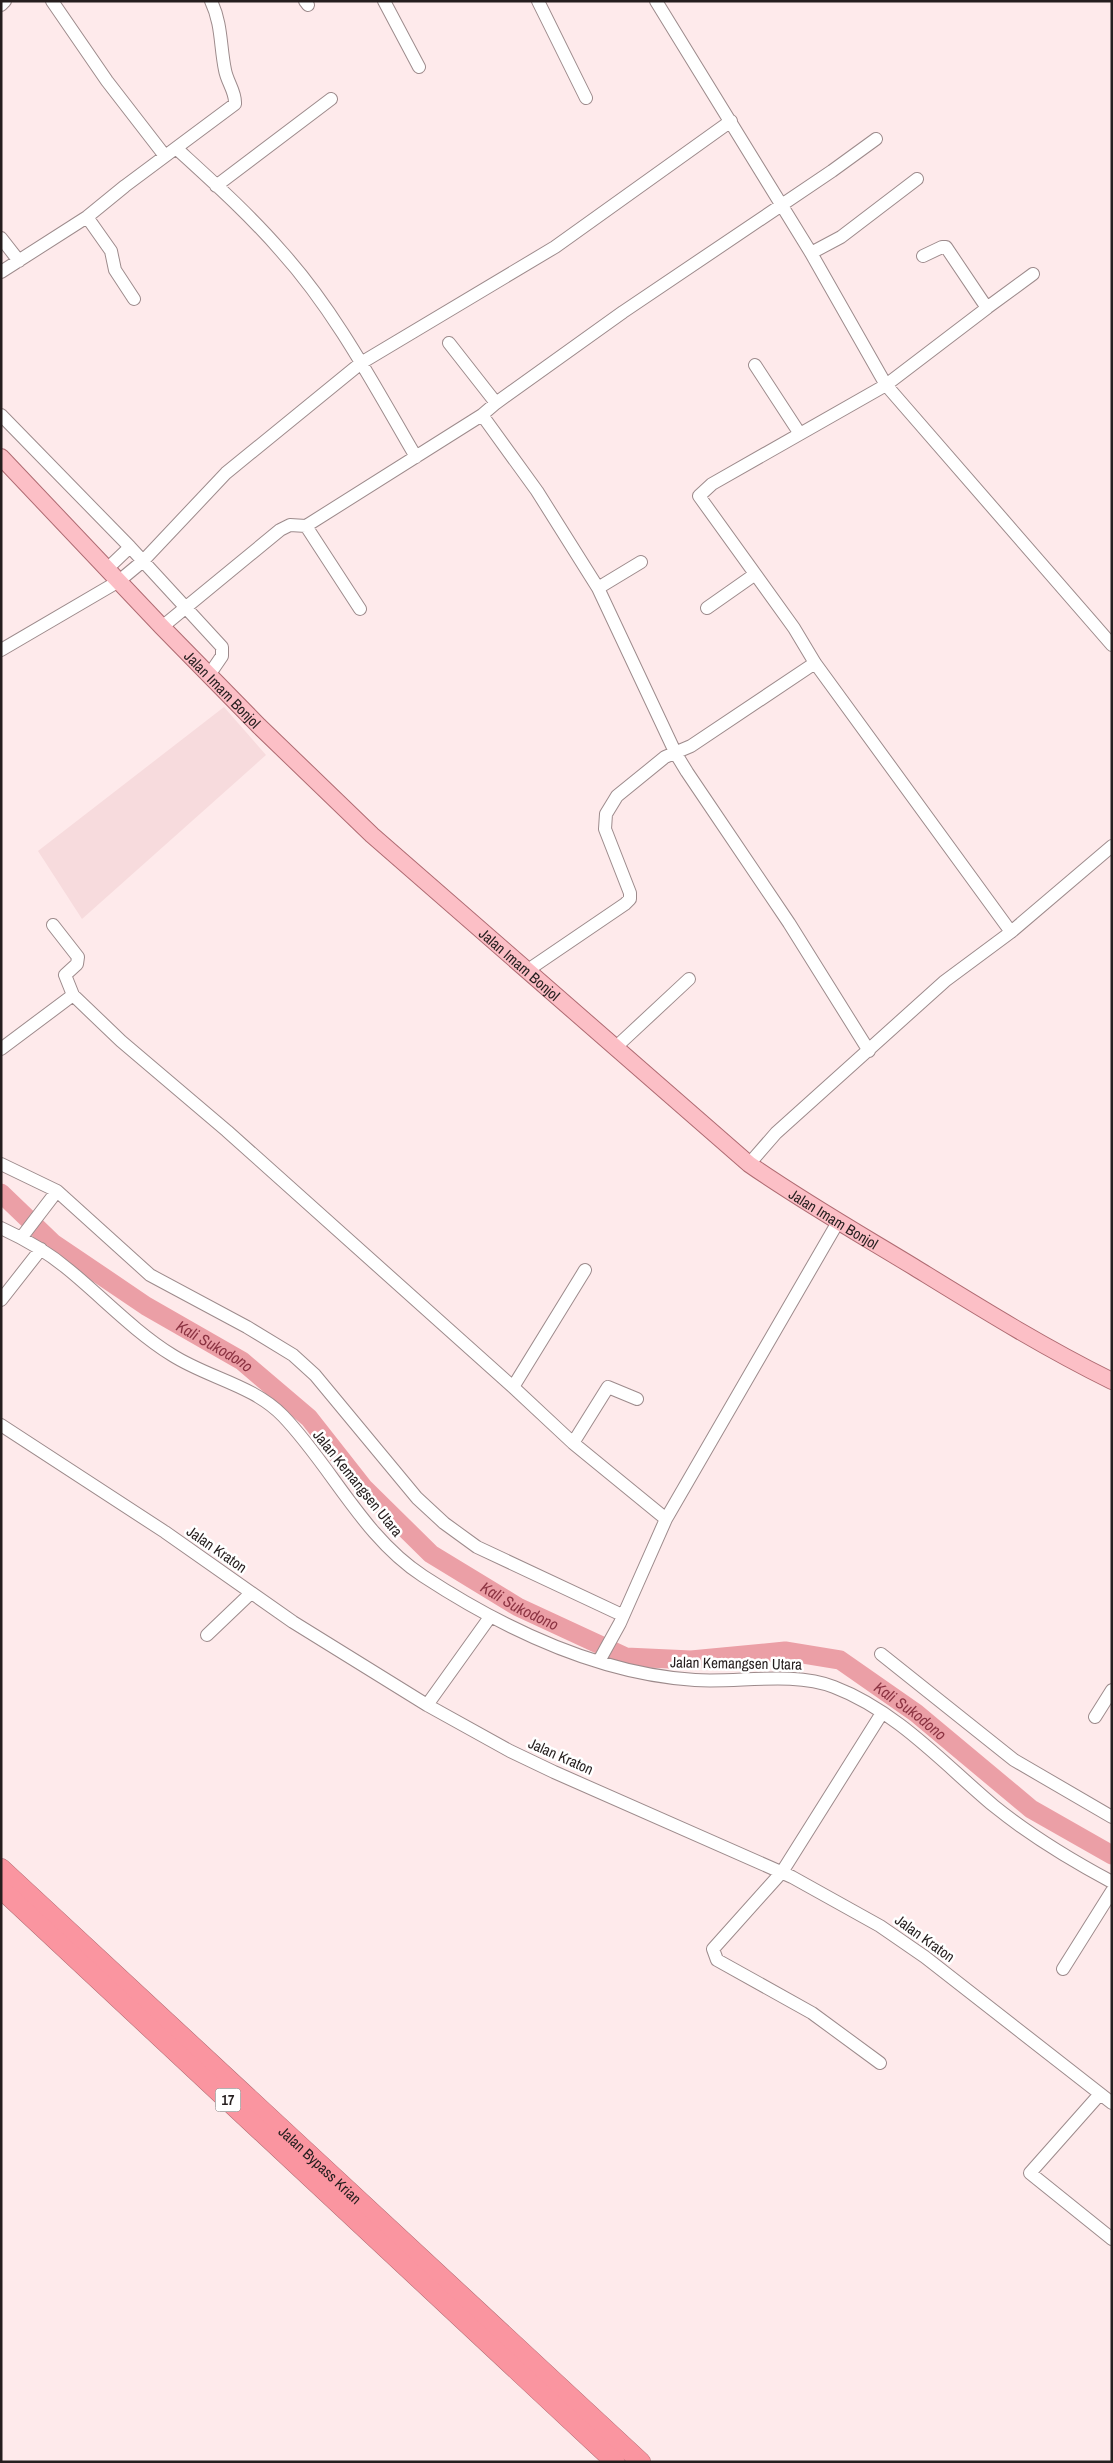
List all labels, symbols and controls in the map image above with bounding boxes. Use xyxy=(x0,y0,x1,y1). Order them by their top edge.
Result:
street label: Jalan Imam Bonjol xyxy=(180,646,266,733)
street label: Jalan Imam Bonjol xyxy=(475,923,565,1005)
street label: Jalan Imam Bonjol xyxy=(785,1183,882,1254)
water label: Kali Sukodono xyxy=(172,1315,258,1377)
street label: Jalan Kemangsen Utara xyxy=(308,1425,408,1541)
street label: Jalan Kraton xyxy=(183,1521,251,1577)
water label: Kali Sukodono xyxy=(477,1576,562,1635)
street label: Jalan Kemangsen Utara xyxy=(670,1651,802,1675)
water label: Kali Sukodono xyxy=(870,1676,951,1745)
street label: Jalan Kraton xyxy=(525,1732,597,1780)
street label: Jalan Kraton xyxy=(891,1909,959,1967)
road number: 17 xyxy=(216,2088,240,2112)
street label: Jalan Bypass Krian xyxy=(275,2121,367,2208)

